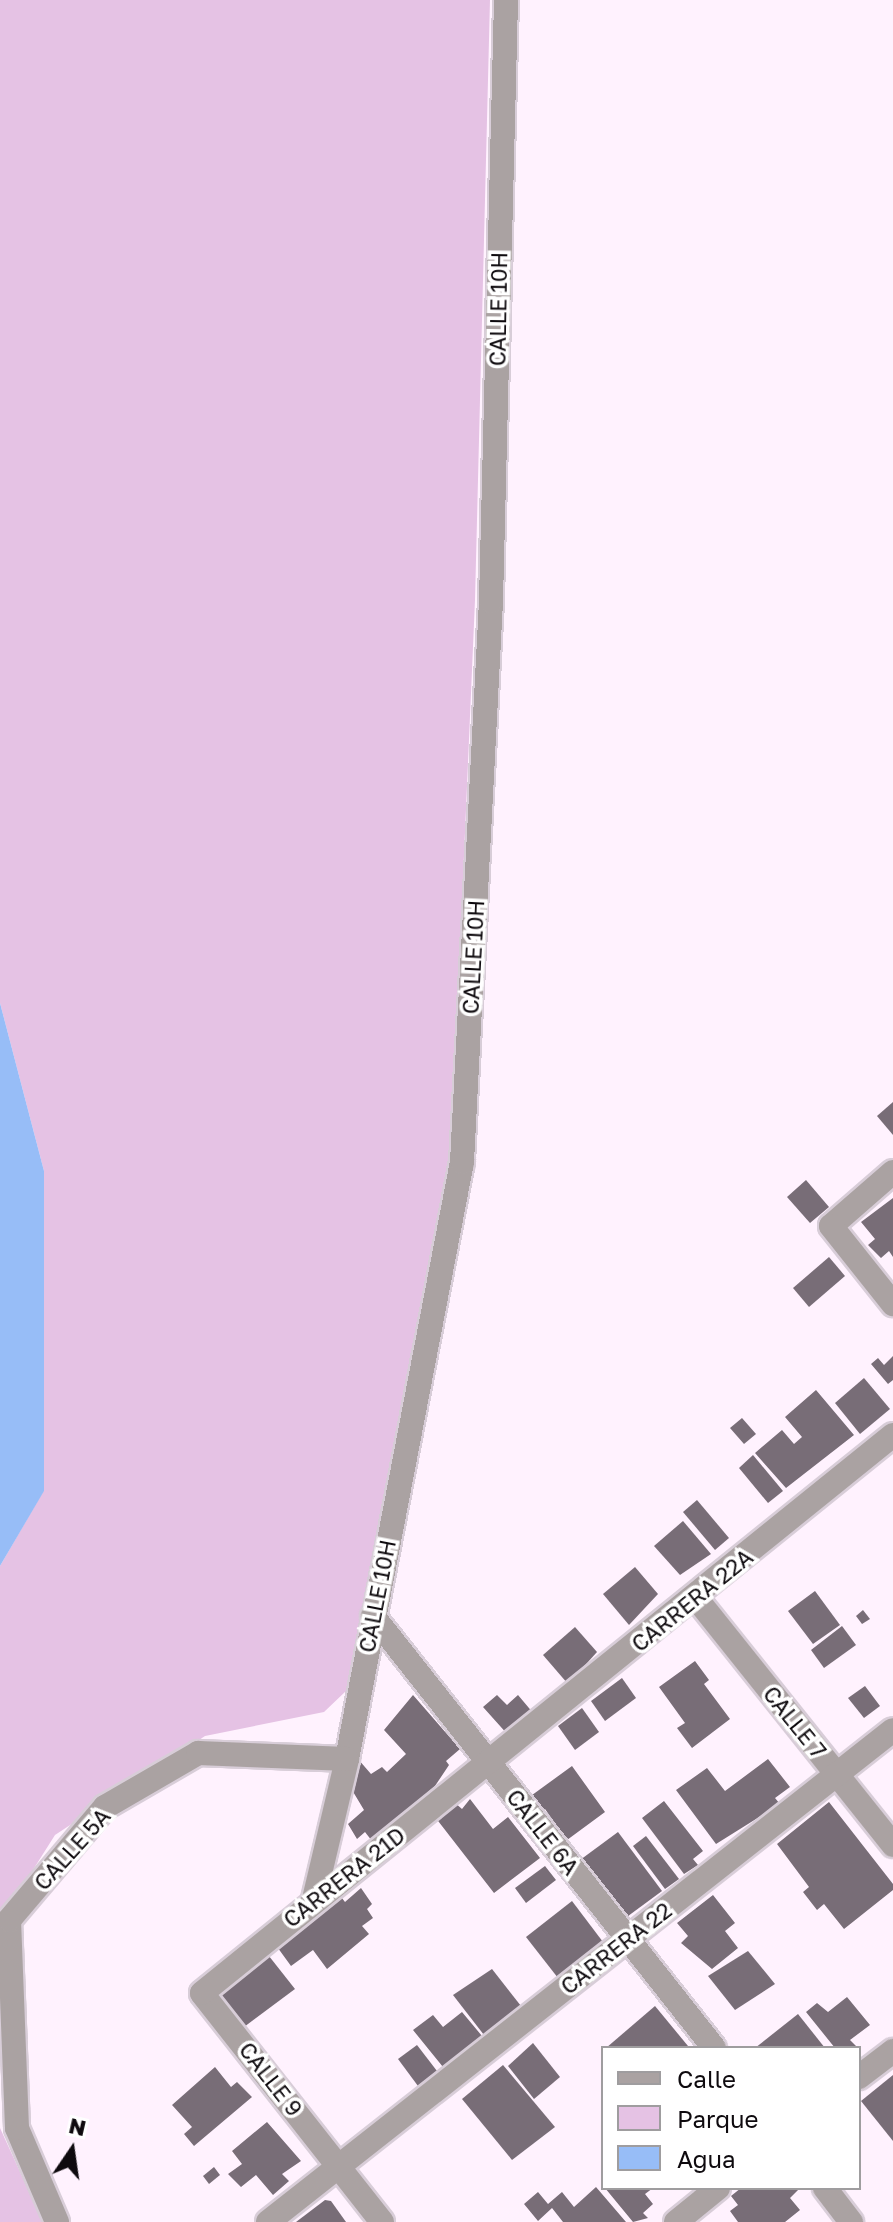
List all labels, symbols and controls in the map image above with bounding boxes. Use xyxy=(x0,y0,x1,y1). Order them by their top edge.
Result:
street label: CALLE 10H xyxy=(484,252,512,366)
street label: CALLE 10H xyxy=(457,899,489,1015)
street label: CALLE 10H xyxy=(353,1537,401,1655)
street label: CARRERA 22A xyxy=(626,1543,758,1657)
street label: CALLE 7 xyxy=(758,1681,832,1763)
street label: CALLE 6A xyxy=(501,1784,585,1880)
street label: CALLE 5A xyxy=(28,1803,116,1895)
street label: CARRERA 21D xyxy=(278,1821,410,1933)
street label: CARRERA 22 xyxy=(555,1897,677,1999)
street label: CALLE 9 xyxy=(234,2037,308,2121)
legend xyxy=(601,2046,861,2190)
text: Calle xyxy=(677,2064,736,2093)
text: Parque xyxy=(677,2104,758,2133)
north arrow xyxy=(32,2110,112,2190)
text: N xyxy=(66,2111,89,2141)
text: Agua xyxy=(677,2144,736,2173)

